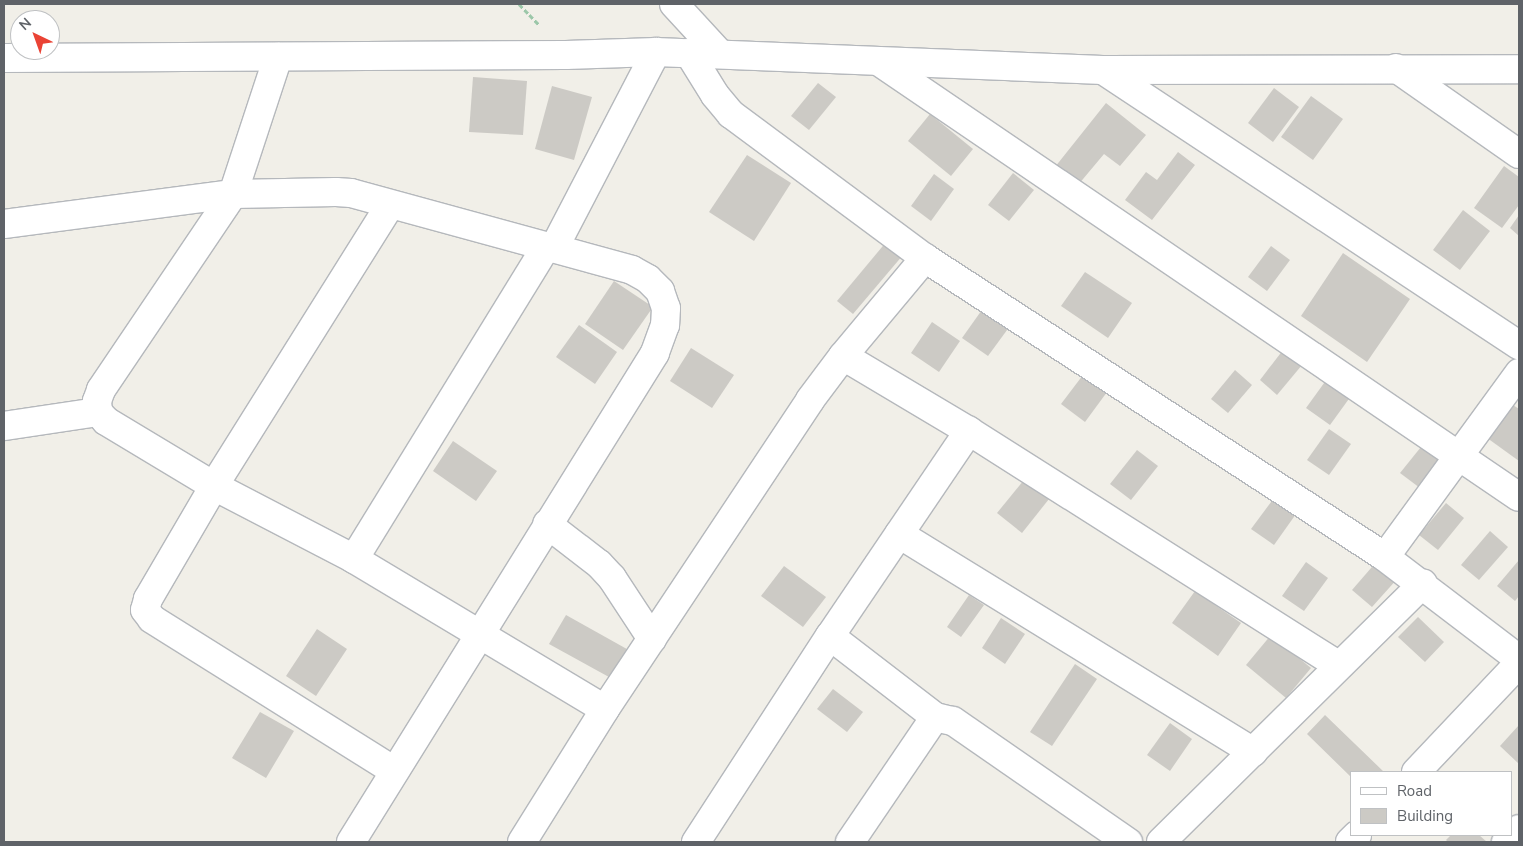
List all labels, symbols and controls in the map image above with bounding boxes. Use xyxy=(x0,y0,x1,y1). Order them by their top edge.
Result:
north arrow xyxy=(10,10,60,60)
text: N xyxy=(15,14,36,35)
legend xyxy=(1350,771,1513,836)
text: Road xyxy=(1397,781,1432,801)
text: Building xyxy=(1397,806,1453,826)

